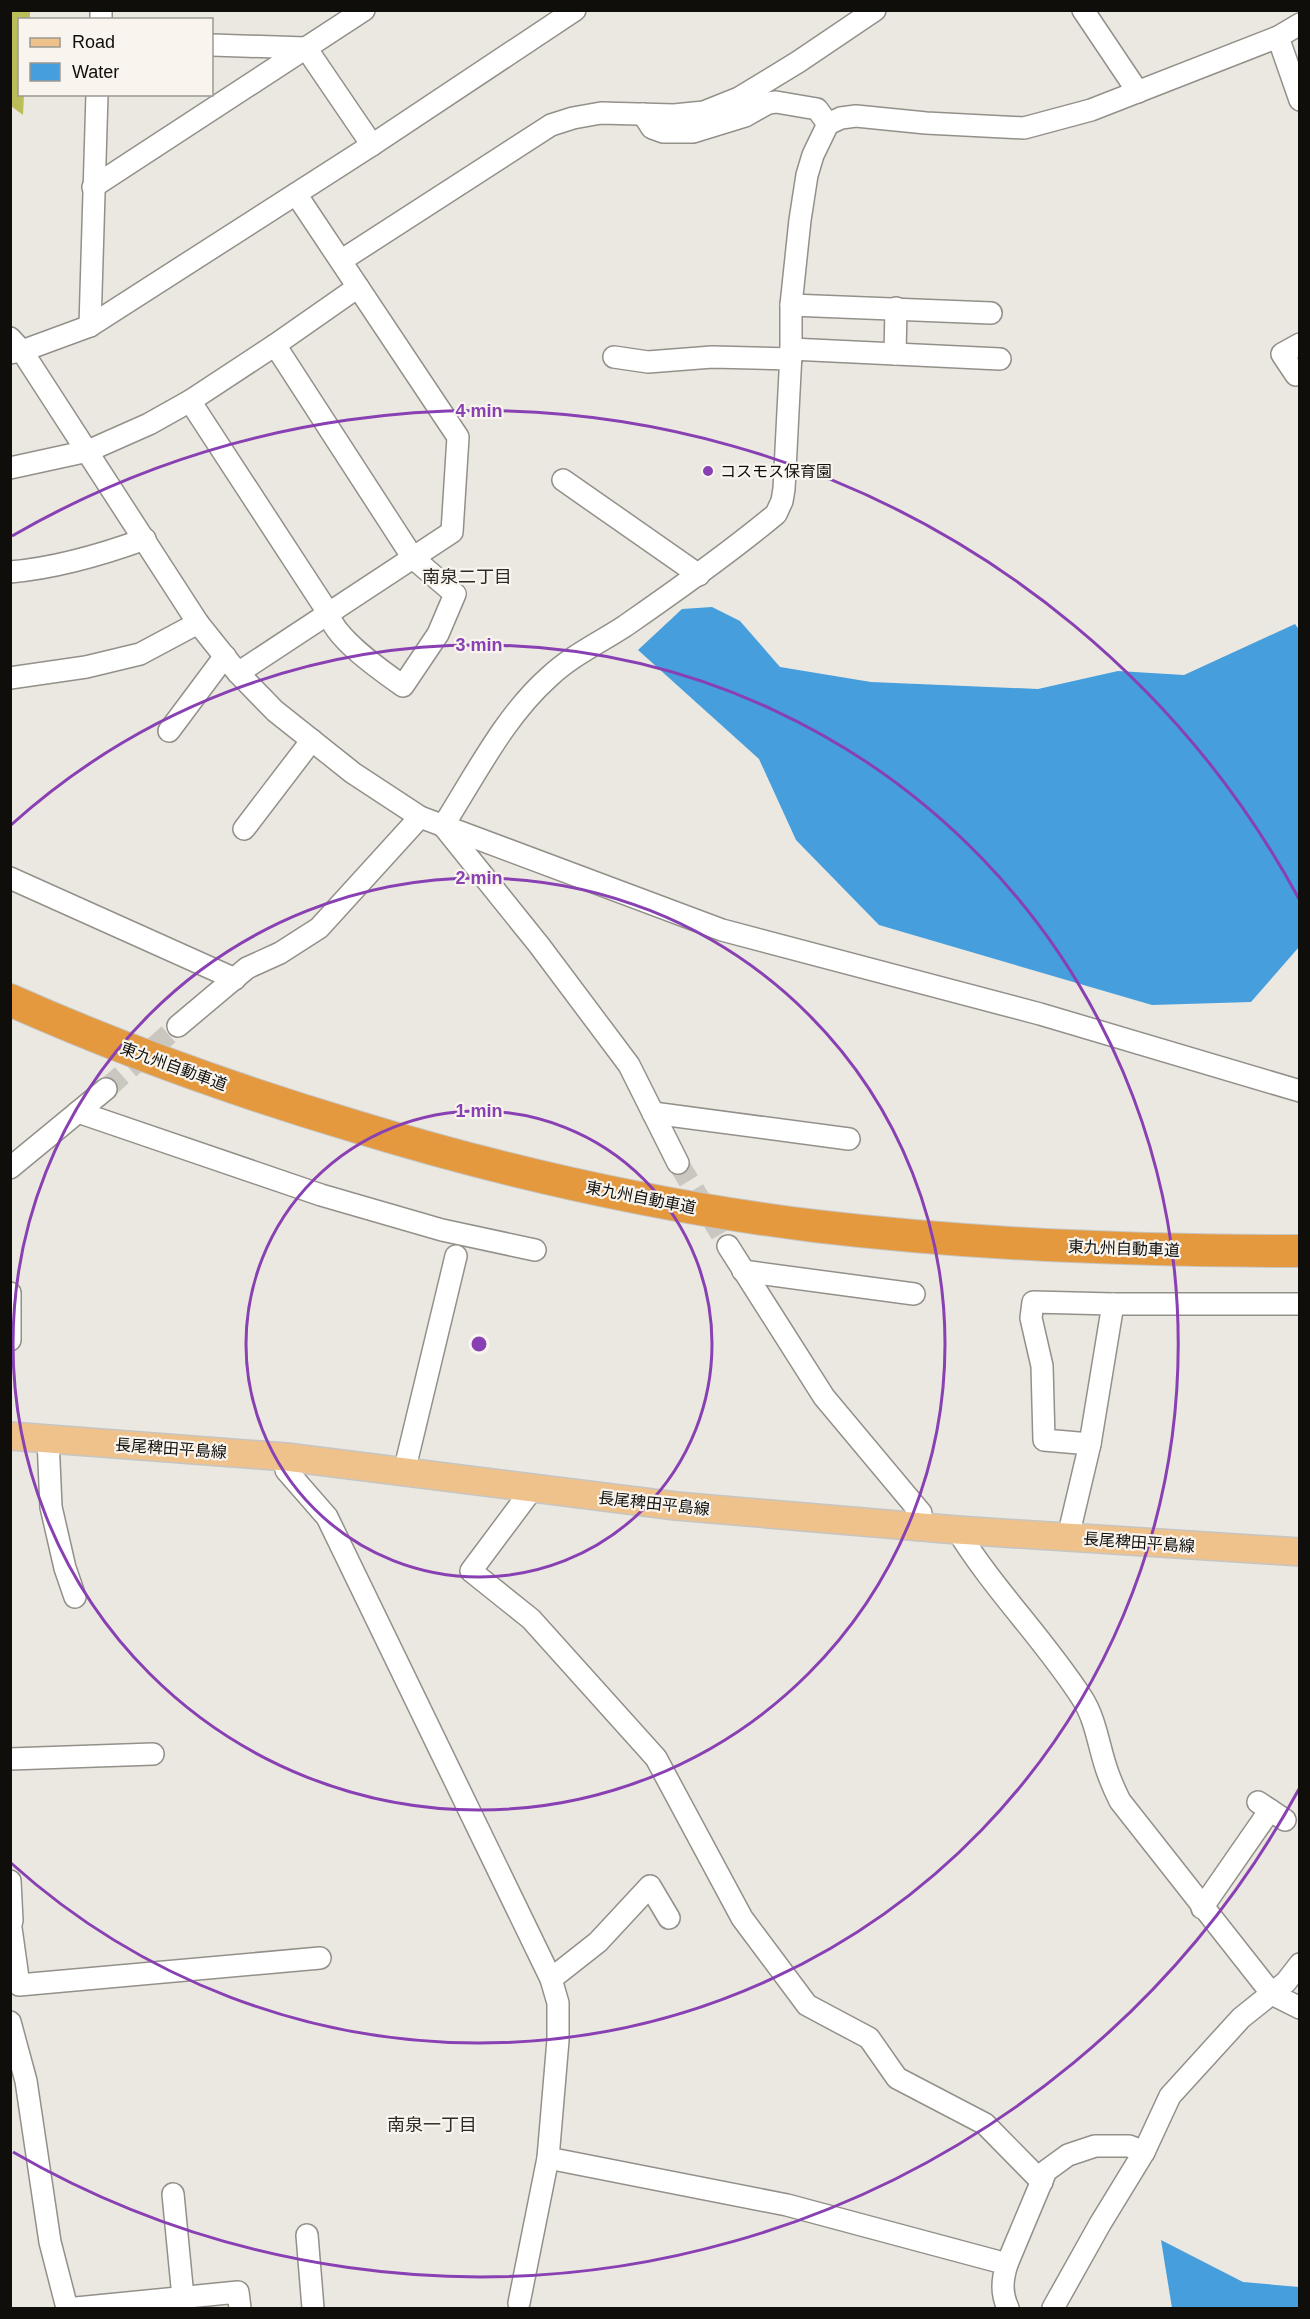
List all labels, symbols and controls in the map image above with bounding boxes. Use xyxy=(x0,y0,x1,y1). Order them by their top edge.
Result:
legend xyxy=(18,18,213,96)
text: Road xyxy=(72,32,115,52)
text: Water xyxy=(72,62,119,82)
text: 4 min xyxy=(455,401,503,421)
place label: コスモス保育園 xyxy=(720,463,832,480)
marker: コスモス保育園 xyxy=(701,464,715,478)
district label: 南泉二丁目 xyxy=(422,567,512,587)
text: 3 min xyxy=(455,635,503,655)
text: 2 min xyxy=(455,868,503,888)
street label: 東九州自動車道 xyxy=(118,1039,229,1094)
text: 1 min xyxy=(455,1101,503,1121)
street label: 東九州自動車道 xyxy=(584,1178,698,1217)
street label: 東九州自動車道 xyxy=(1068,1238,1180,1259)
centre of rings xyxy=(469,1334,489,1354)
street label: 長尾稗田平島線 xyxy=(115,1436,227,1461)
street label: 長尾稗田平島線 xyxy=(597,1489,711,1518)
street label: 長尾稗田平島線 xyxy=(1083,1530,1195,1555)
district label: 南泉一丁目 xyxy=(387,2115,477,2135)

